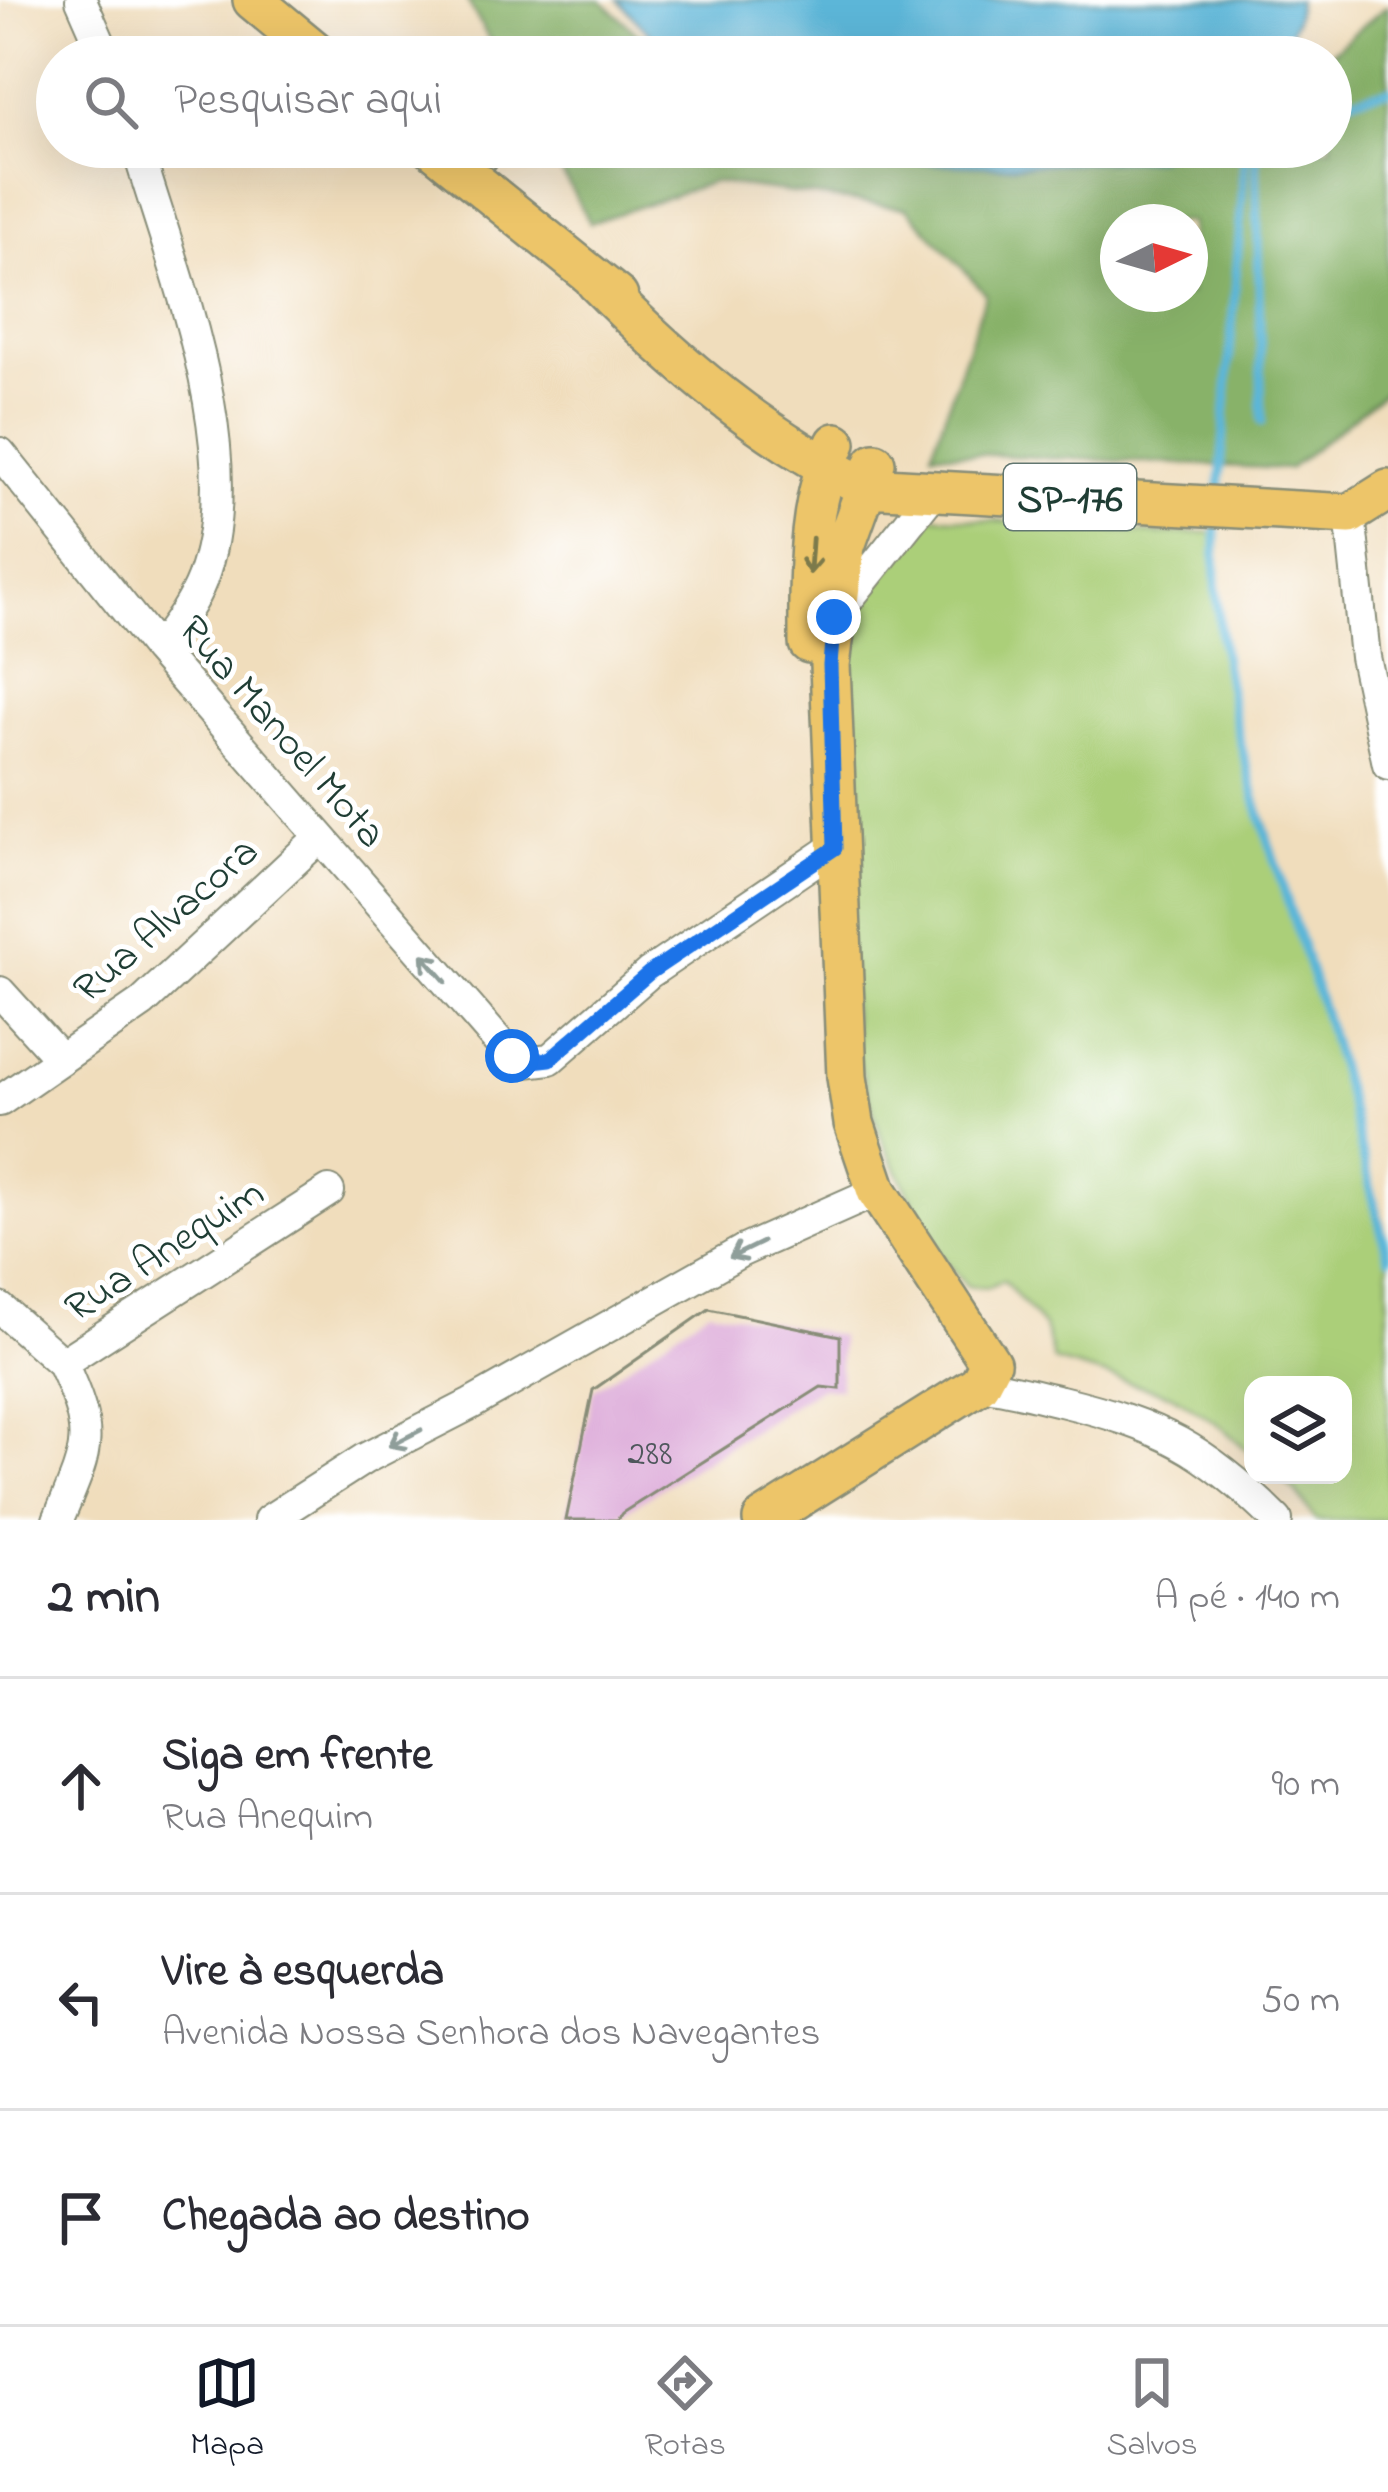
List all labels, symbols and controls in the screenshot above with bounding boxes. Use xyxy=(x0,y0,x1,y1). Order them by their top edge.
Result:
search box xyxy=(36,36,1352,168)
icon: search xyxy=(78,69,144,135)
text: Pesquisar aqui xyxy=(174,69,442,135)
north arrow xyxy=(1100,204,1208,312)
road number: SP-176 xyxy=(1004,464,1136,530)
one-way arrow xyxy=(799,536,822,575)
route end xyxy=(807,590,861,644)
street label: Rua Manoel Mota xyxy=(162,603,399,863)
street label: Rua Alvacora xyxy=(61,823,273,1019)
one-way arrow xyxy=(421,953,449,984)
route start xyxy=(485,1029,539,1083)
street label: Rua Anequim xyxy=(54,1164,277,1339)
one-way arrow xyxy=(729,1240,765,1262)
map controls xyxy=(1244,1376,1352,1484)
button: layers xyxy=(1244,1376,1352,1484)
one-way arrow xyxy=(388,1428,423,1451)
house number: 288 xyxy=(628,1429,672,1482)
text: 2 min xyxy=(48,1561,160,1636)
text: A pé · 140 m xyxy=(1154,1570,1340,1627)
text: Siga em frente xyxy=(162,1724,432,1790)
icon: ahead xyxy=(48,1753,114,1819)
text: 90 m xyxy=(1271,1757,1340,1814)
text: Rua Anequim xyxy=(162,1790,373,1847)
text: Vire à esquerda xyxy=(162,1940,444,2006)
icon: left xyxy=(48,1969,114,2035)
text: 50 m xyxy=(1261,1973,1340,2030)
text: Avenida Nossa Senhora dos Navegantes xyxy=(162,2006,820,2063)
icon: arrive xyxy=(48,2185,114,2251)
text: Chegada ao destino xyxy=(162,2185,530,2251)
tab: Mapa xyxy=(190,2350,264,2470)
tab: Rotas xyxy=(645,2350,726,2470)
tab: Salvos xyxy=(1106,2350,1198,2470)

